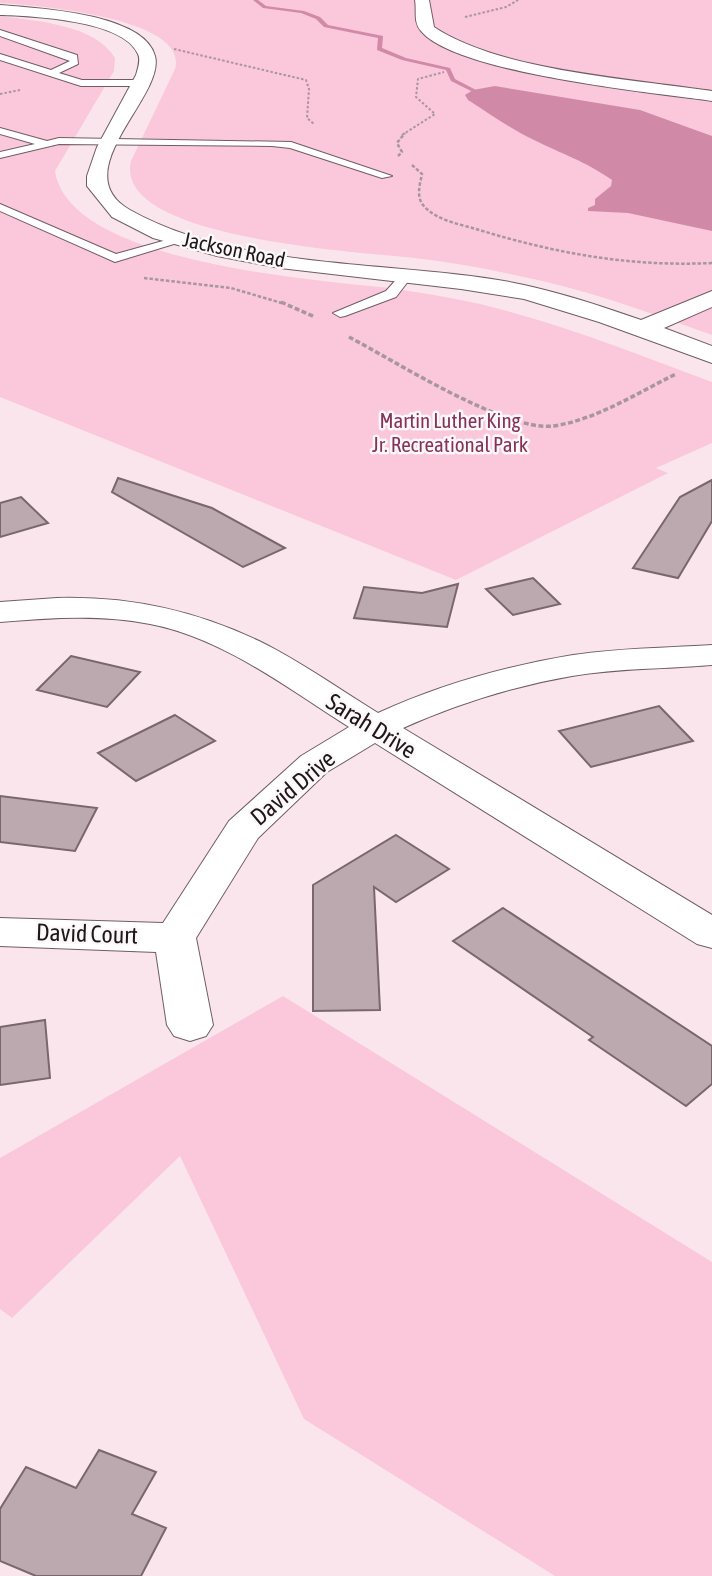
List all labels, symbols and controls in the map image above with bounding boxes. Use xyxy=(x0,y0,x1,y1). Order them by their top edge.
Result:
street label: Jackson Road xyxy=(181,226,288,272)
park label: Martin Luther King Jr. Recreational Park xyxy=(372,408,528,456)
street label: Sarah Drive xyxy=(321,687,421,764)
street label: David Drive xyxy=(245,745,340,831)
street label: David Court xyxy=(36,918,139,949)

